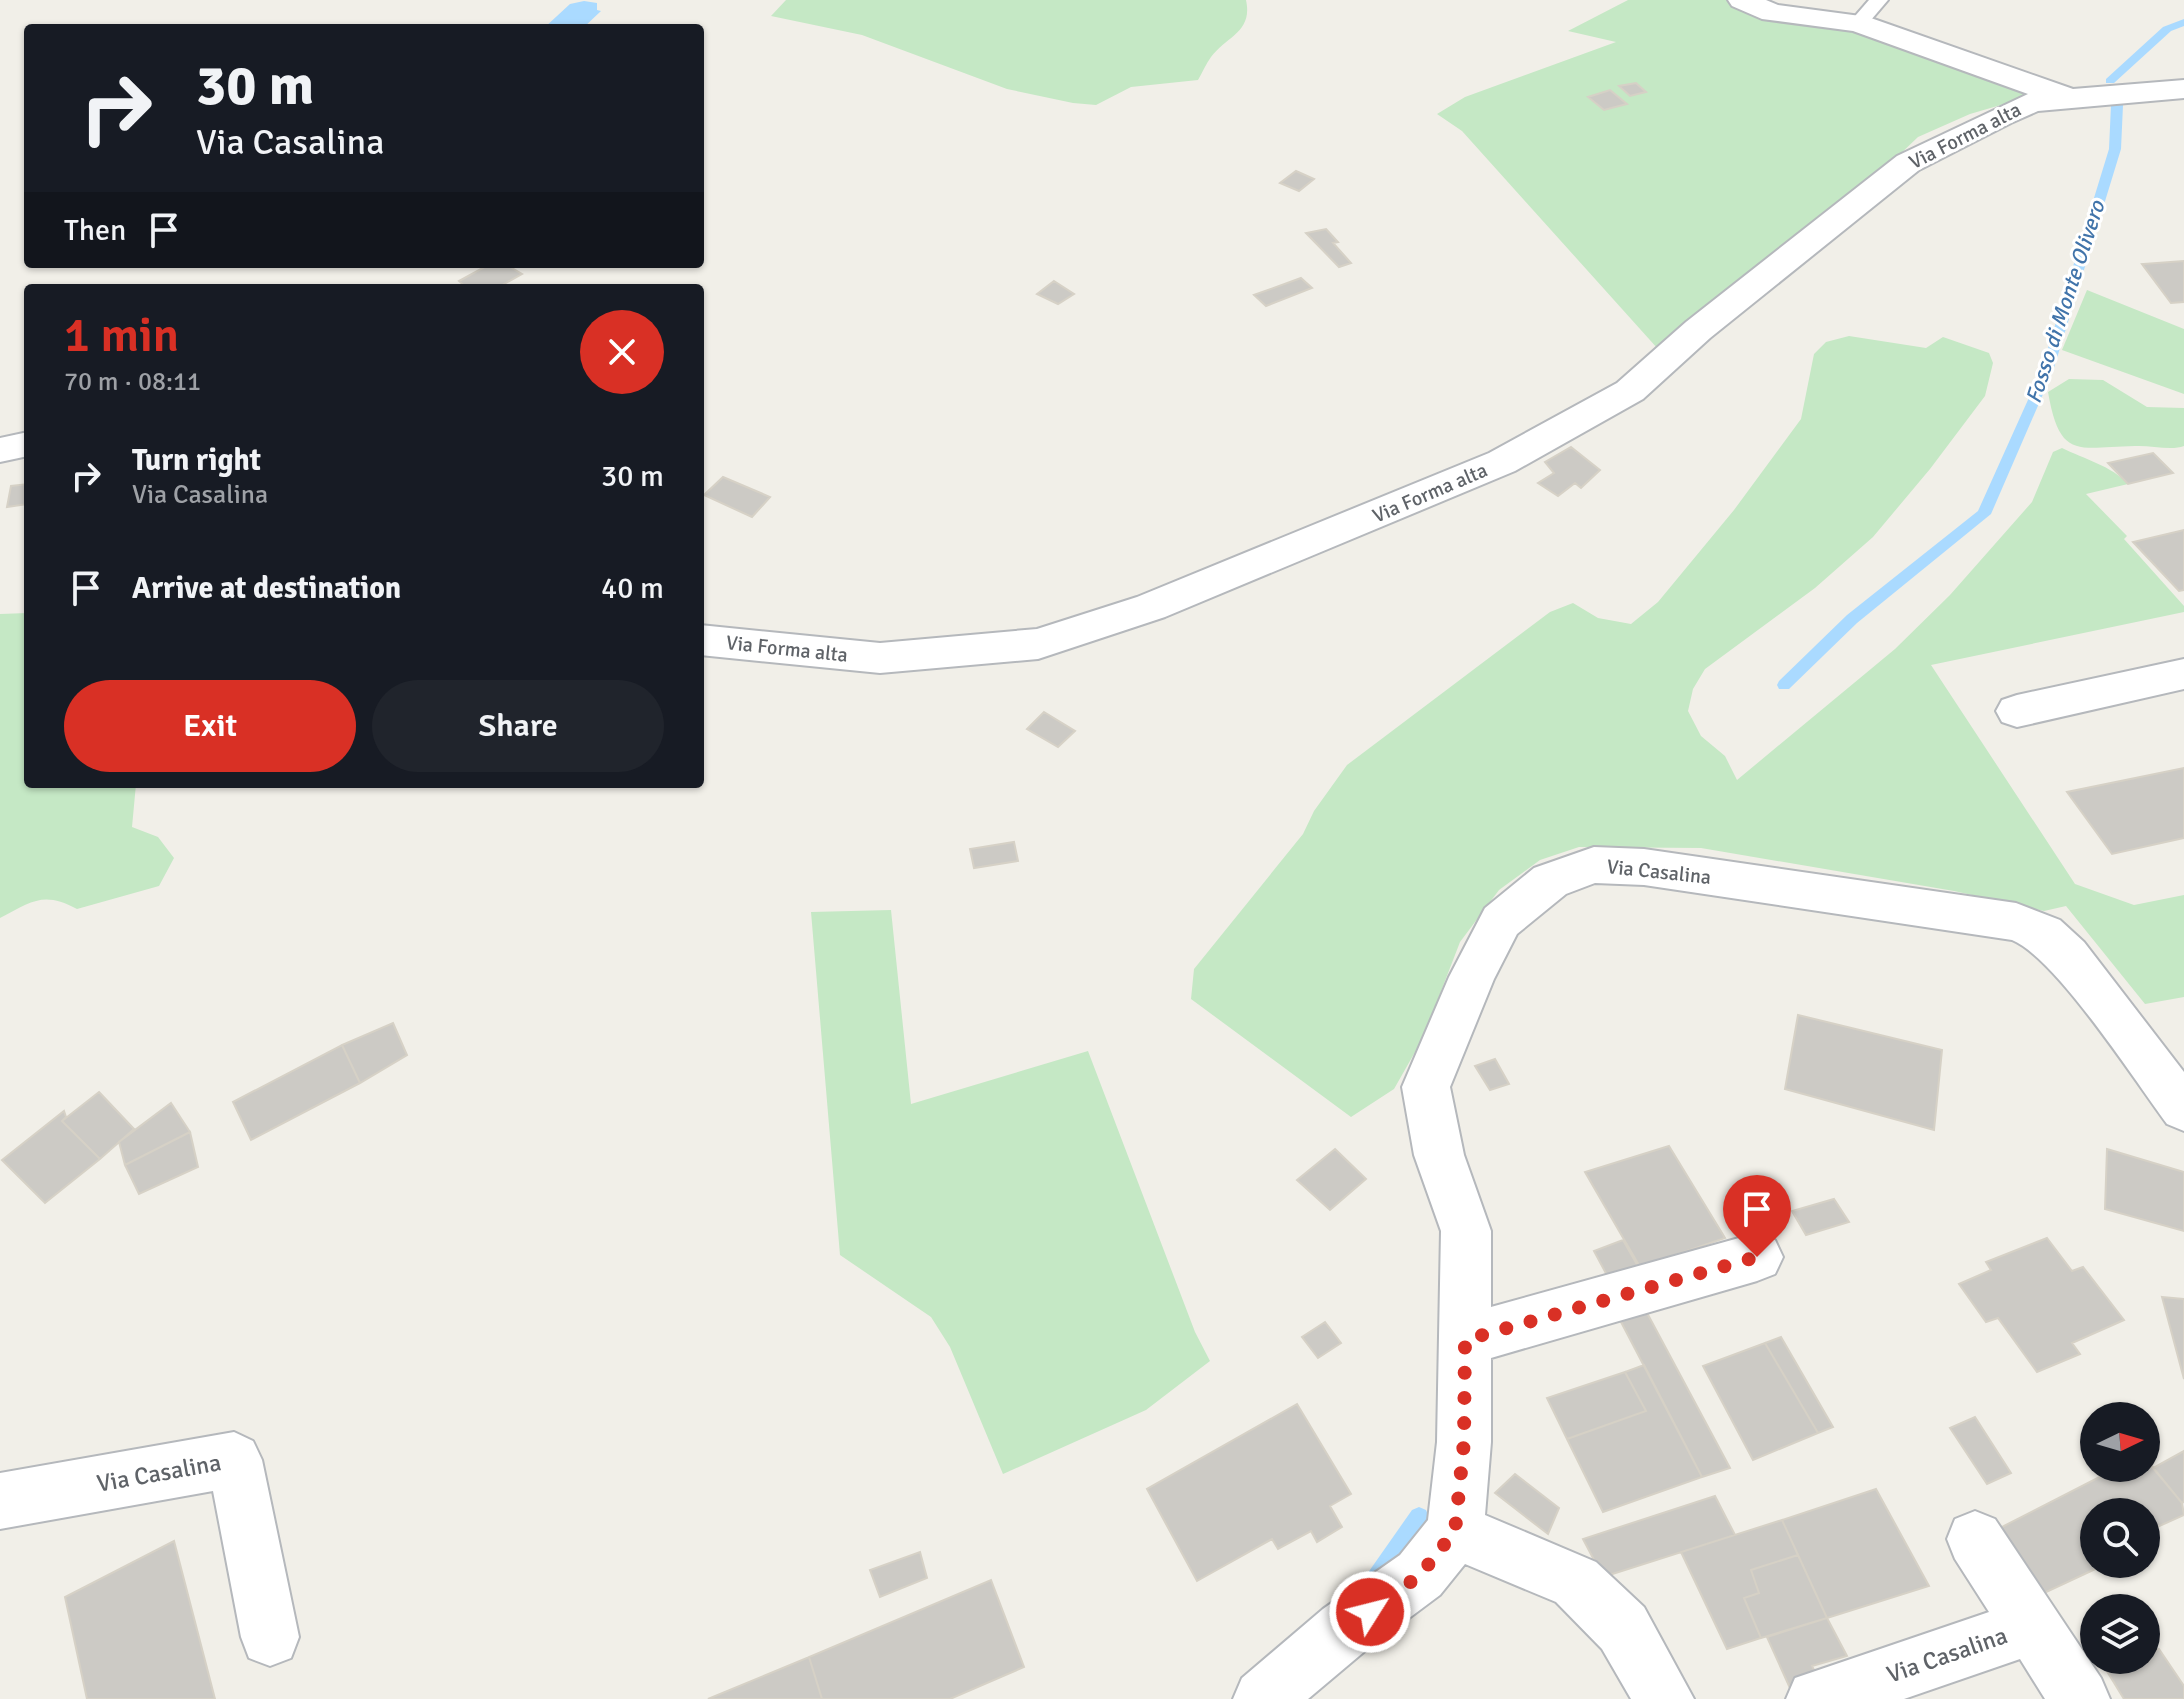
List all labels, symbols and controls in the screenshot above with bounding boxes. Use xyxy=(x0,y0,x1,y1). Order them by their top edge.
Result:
text: 30 m xyxy=(196,51,314,120)
icon: right xyxy=(64,56,168,160)
street label: Via Forma alta xyxy=(1905,97,2025,175)
text: Via Casalina xyxy=(196,120,384,165)
water label: Fosso di Monte Olivero xyxy=(2020,196,2111,407)
icon: arrive xyxy=(142,208,186,252)
text: Then xyxy=(64,212,126,249)
text: 1 min xyxy=(64,306,179,365)
button: close xyxy=(580,310,664,394)
text: 70 m · 08:11 xyxy=(64,366,201,398)
text: Turn right xyxy=(132,442,261,479)
icon: right xyxy=(64,454,108,498)
text: 30 m xyxy=(601,458,664,495)
street label: Via Forma alta xyxy=(1369,458,1491,528)
text: Via Casalina xyxy=(132,479,268,511)
icon: arrive xyxy=(64,566,108,610)
text: Arrive at destination xyxy=(132,570,401,607)
text: 40 m xyxy=(601,570,664,607)
street label: Via Forma alta xyxy=(725,630,849,668)
button: Exit xyxy=(64,680,356,772)
button: Share xyxy=(372,680,664,772)
street label: Via Casalina xyxy=(1606,854,1712,890)
pin xyxy=(1723,1175,1791,1257)
icon: arrive xyxy=(1735,1187,1779,1231)
north arrow xyxy=(2080,1402,2160,1482)
map controls xyxy=(2080,1402,2160,1674)
street label: Via Casalina xyxy=(95,1447,223,1499)
button: search xyxy=(2080,1498,2160,1578)
position arrow xyxy=(1328,1570,1412,1654)
button: layers xyxy=(2080,1594,2160,1674)
street label: Via Casalina xyxy=(1883,1620,2011,1690)

